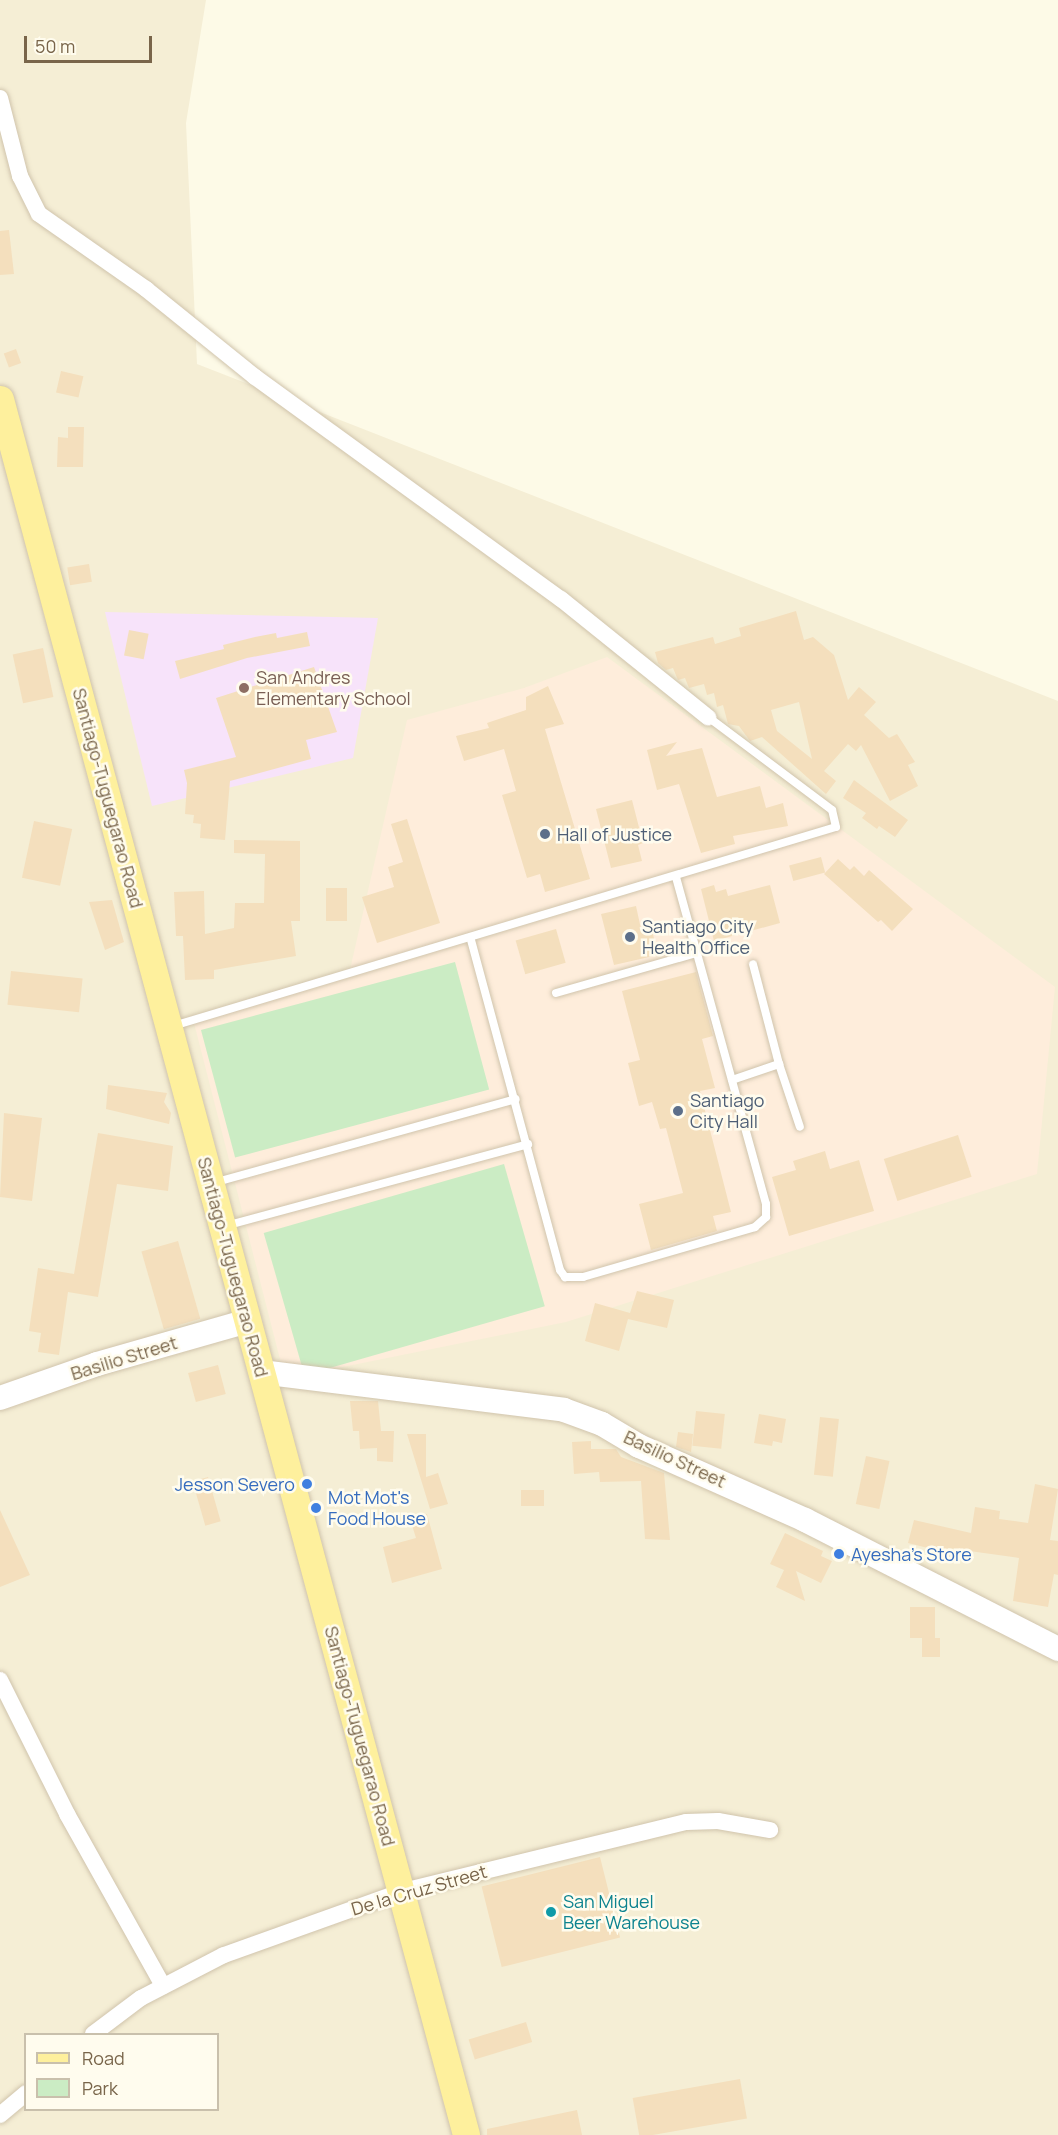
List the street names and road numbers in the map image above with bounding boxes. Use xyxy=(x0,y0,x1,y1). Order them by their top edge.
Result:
street label: Santiago-Tuguegarao Road xyxy=(68,686,148,910)
street label: Santiago-Tuguegarao Road xyxy=(193,1155,273,1379)
street label: Basilio Street xyxy=(68,1332,180,1384)
street label: Basilio Street xyxy=(620,1426,730,1492)
street label: Santiago-Tuguegarao Road xyxy=(320,1624,400,1848)
street label: De la Cruz Street xyxy=(349,1860,489,1920)

